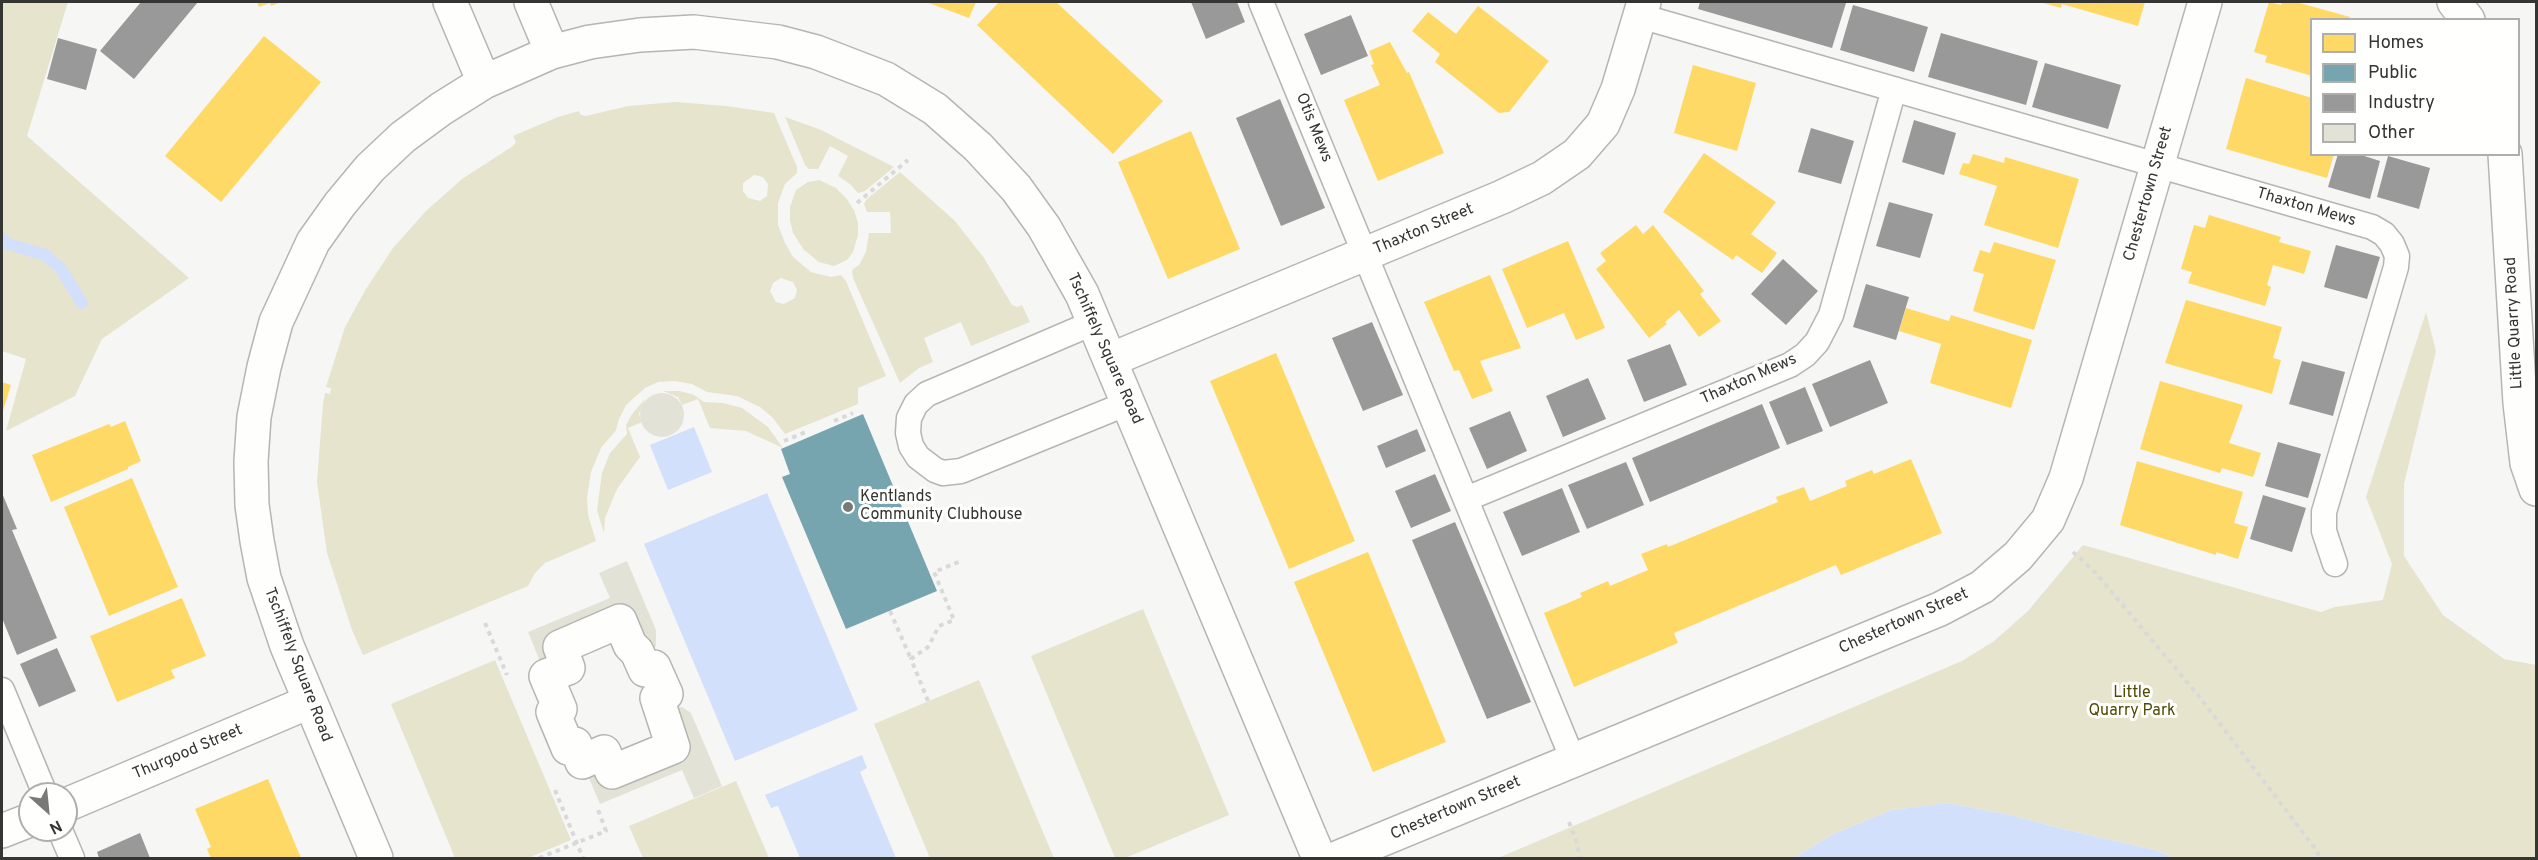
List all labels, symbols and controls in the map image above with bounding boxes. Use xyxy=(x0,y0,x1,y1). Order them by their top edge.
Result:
legend xyxy=(2310,18,2520,156)
text: Homes xyxy=(2368,32,2424,55)
text: Public xyxy=(2368,62,2418,85)
street label: Otis Mews xyxy=(1290,91,1336,165)
text: Industry xyxy=(2368,92,2435,115)
text: Other xyxy=(2368,122,2415,145)
street label: Chestertown Street xyxy=(2121,124,2177,264)
street label: Thaxton Mews xyxy=(2254,185,2358,231)
street label: Thaxton Street xyxy=(1371,200,1477,260)
street label: Little Quarry Road xyxy=(2502,256,2528,390)
street label: Tschiffely Square Road xyxy=(1062,270,1146,428)
street label: Thaxton Mews xyxy=(1698,350,1800,410)
place label: Kentlands Community Clubhouse xyxy=(860,488,1022,526)
marker: Kentlands Community Clubhouse xyxy=(841,500,855,514)
street label: Tschiffely Square Road xyxy=(259,585,335,745)
street label: Chestertown Street xyxy=(1836,585,1972,659)
park label: Little Quarry Park xyxy=(2088,684,2176,722)
street label: Thurgood Street xyxy=(130,721,246,785)
street label: Chestertown Street xyxy=(1388,773,1524,845)
north arrow xyxy=(18,782,78,842)
text: N xyxy=(46,815,65,838)

